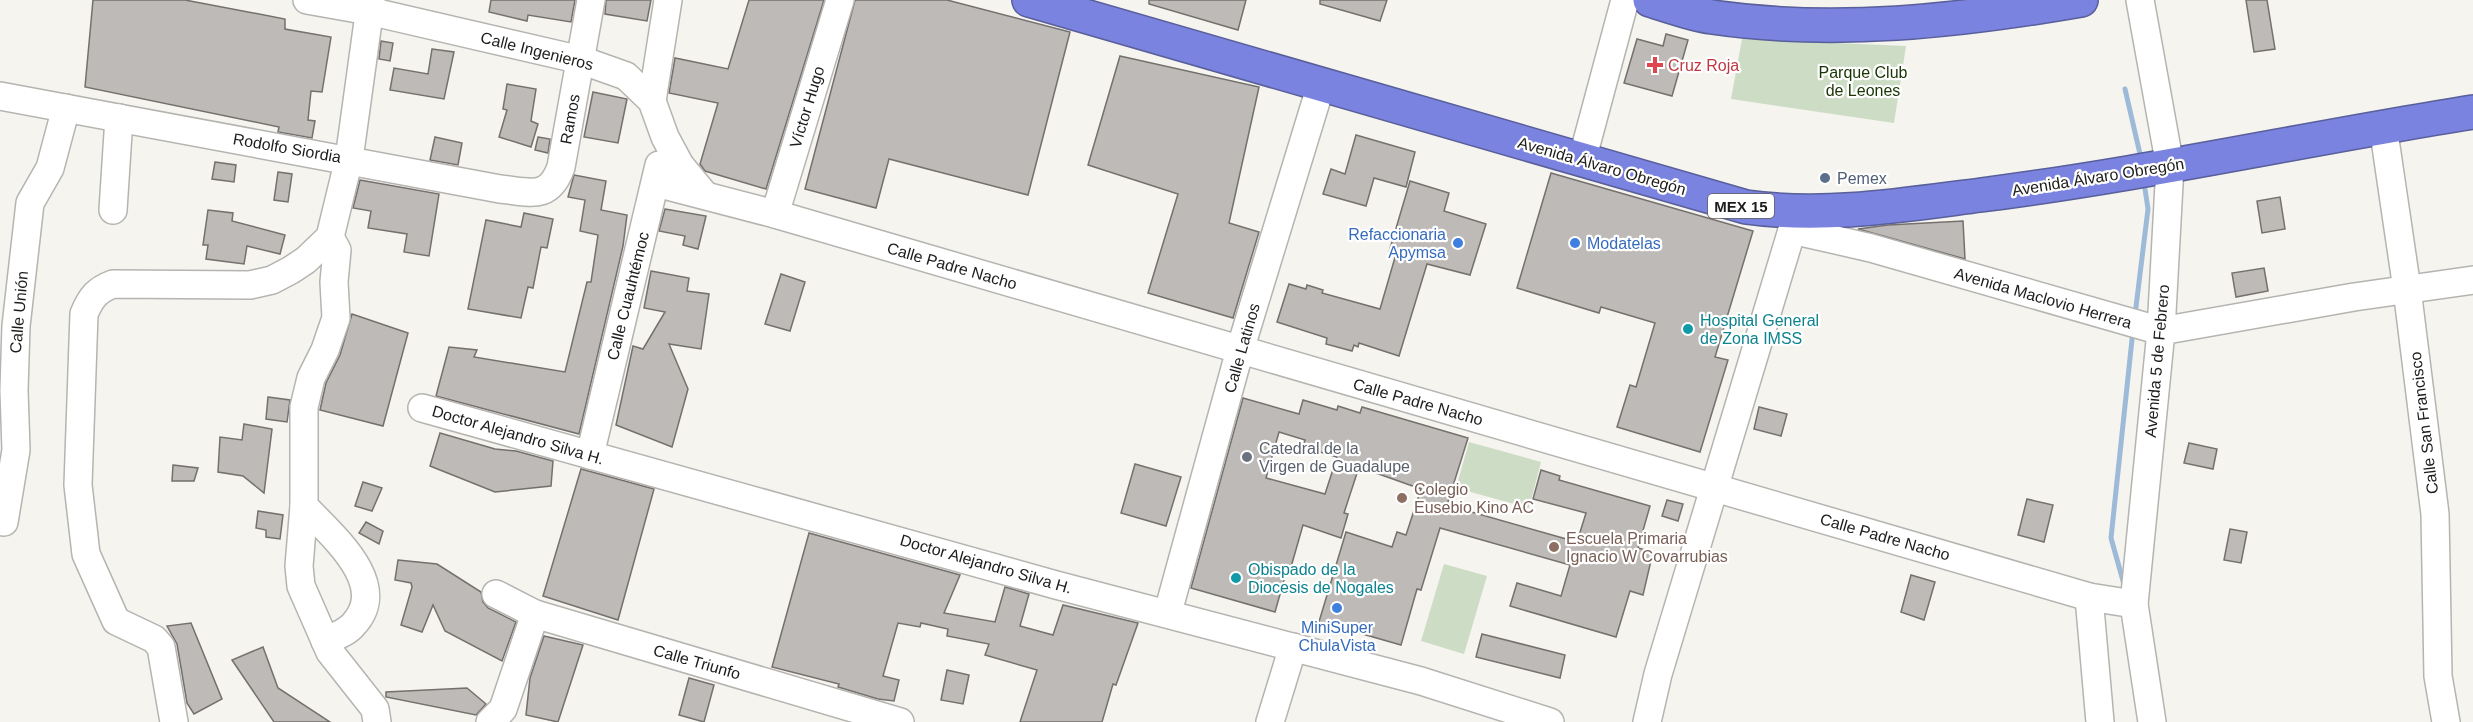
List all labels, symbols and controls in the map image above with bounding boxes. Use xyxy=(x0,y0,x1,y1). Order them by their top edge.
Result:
street label: Calle Ingenieros xyxy=(479,29,595,73)
marker: Cruz Roja xyxy=(1646,56,1664,74)
place label: Cruz Roja xyxy=(1668,57,1739,74)
street label: Víctor Hugo xyxy=(787,64,828,150)
park label: Parque Club de Leones xyxy=(1819,64,1908,99)
street label: Ramos xyxy=(557,93,583,145)
street label: Rodolfo Siordia xyxy=(232,130,342,166)
street label: Avenida Álvaro Obregón xyxy=(1516,133,1688,198)
street label: Avenida Álvaro Obregón xyxy=(2011,154,2185,199)
place label: Pemex xyxy=(1837,170,1887,187)
marker: Pemex xyxy=(1818,171,1832,185)
road number: MEX 15 xyxy=(1708,194,1774,218)
place label: Refaccionaria Apymsa xyxy=(1348,226,1446,261)
street label: Calle Cuauhtémoc xyxy=(604,230,652,362)
place label: Modatelas xyxy=(1587,235,1661,252)
marker: Refaccionaria Apymsa xyxy=(1451,236,1465,250)
marker: Modatelas xyxy=(1568,236,1582,250)
street label: Calle Padre Nacho xyxy=(885,239,1019,293)
street label: Avenida Maclovio Herrera xyxy=(1952,264,2134,332)
street label: Calle Unión xyxy=(7,270,31,354)
street label: Avenida 5 de Febrero xyxy=(2142,284,2172,438)
street label: Calle Latinos xyxy=(1221,301,1263,395)
place label: Hospital General de Zona IMSS xyxy=(1700,312,1819,347)
marker: Hospital General de Zona IMSS xyxy=(1681,322,1695,336)
street label: Calle San Francisco xyxy=(2407,351,2441,495)
street label: Calle Padre Nacho xyxy=(1351,375,1485,429)
street label: Doctor Alejandro Silva H. xyxy=(430,402,606,468)
place label: Catedral de la Virgen de Guadalupe xyxy=(1259,440,1410,475)
marker: Catedral de la Virgen de Guadalupe xyxy=(1240,450,1254,464)
place label: Colegio Eusebio Kino AC xyxy=(1414,481,1534,516)
marker: Colegio Eusebio Kino AC xyxy=(1395,491,1409,505)
street label: Calle Padre Nacho xyxy=(1818,510,1952,564)
place label: Escuela Primaria Ignacio W Covarrubias xyxy=(1566,530,1728,565)
street label: Doctor Alejandro Silva H. xyxy=(898,531,1074,597)
marker: Escuela Primaria Ignacio W Covarrubias xyxy=(1547,540,1561,554)
place label: Obispado de la Diocesis de Nogales xyxy=(1248,561,1394,596)
marker: Obispado de la Diocesis de Nogales xyxy=(1229,571,1243,585)
marker: MiniSuper ChulaVista xyxy=(1330,601,1344,615)
place label: MiniSuper ChulaVista xyxy=(1298,619,1376,654)
street label: Calle Triunfo xyxy=(651,641,743,683)

